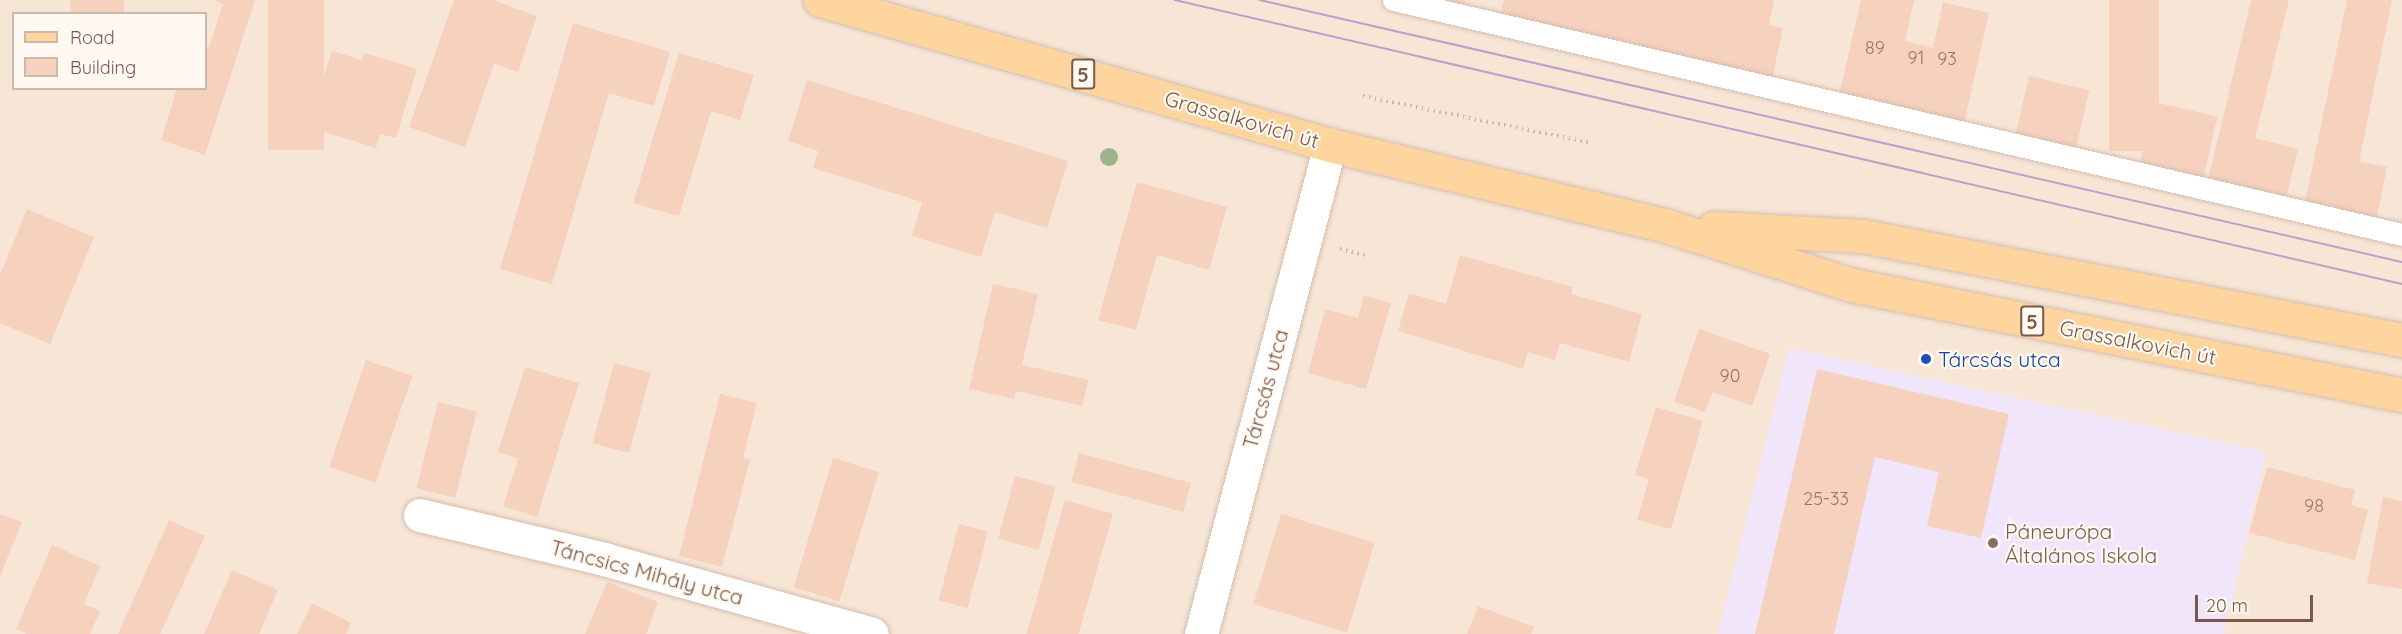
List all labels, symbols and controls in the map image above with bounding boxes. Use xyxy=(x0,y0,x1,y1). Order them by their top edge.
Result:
legend xyxy=(12,12,207,90)
text: Road xyxy=(70,26,115,49)
house number: 89 xyxy=(1865,37,1885,59)
house number: 91 xyxy=(1908,47,1924,69)
house number: 93 xyxy=(1937,48,1957,70)
text: Building xyxy=(70,56,136,79)
road number: 5 xyxy=(1071,57,1095,91)
street label: Grassalkovich út xyxy=(1162,85,1322,153)
road number: 5 xyxy=(2020,304,2044,338)
street label: Grassalkovich út xyxy=(2057,314,2219,370)
street label: Tárcsás utca xyxy=(1237,326,1293,452)
place label: Tárcsás utca xyxy=(1938,346,2061,372)
marker: Tárcsás utca xyxy=(1919,352,1933,366)
house number: 90 xyxy=(1720,365,1740,387)
house number: 25-33 xyxy=(1803,488,1849,510)
house number: 98 xyxy=(2304,495,2324,517)
place label: Páneurópa Általános Iskola xyxy=(2005,518,2157,568)
street label: Táncsics Mihály utca xyxy=(548,534,746,610)
marker: Páneurópa Általános Iskola xyxy=(1986,536,2000,550)
scale bar xyxy=(2198,583,2316,621)
text: 20 m xyxy=(2206,594,2248,617)

